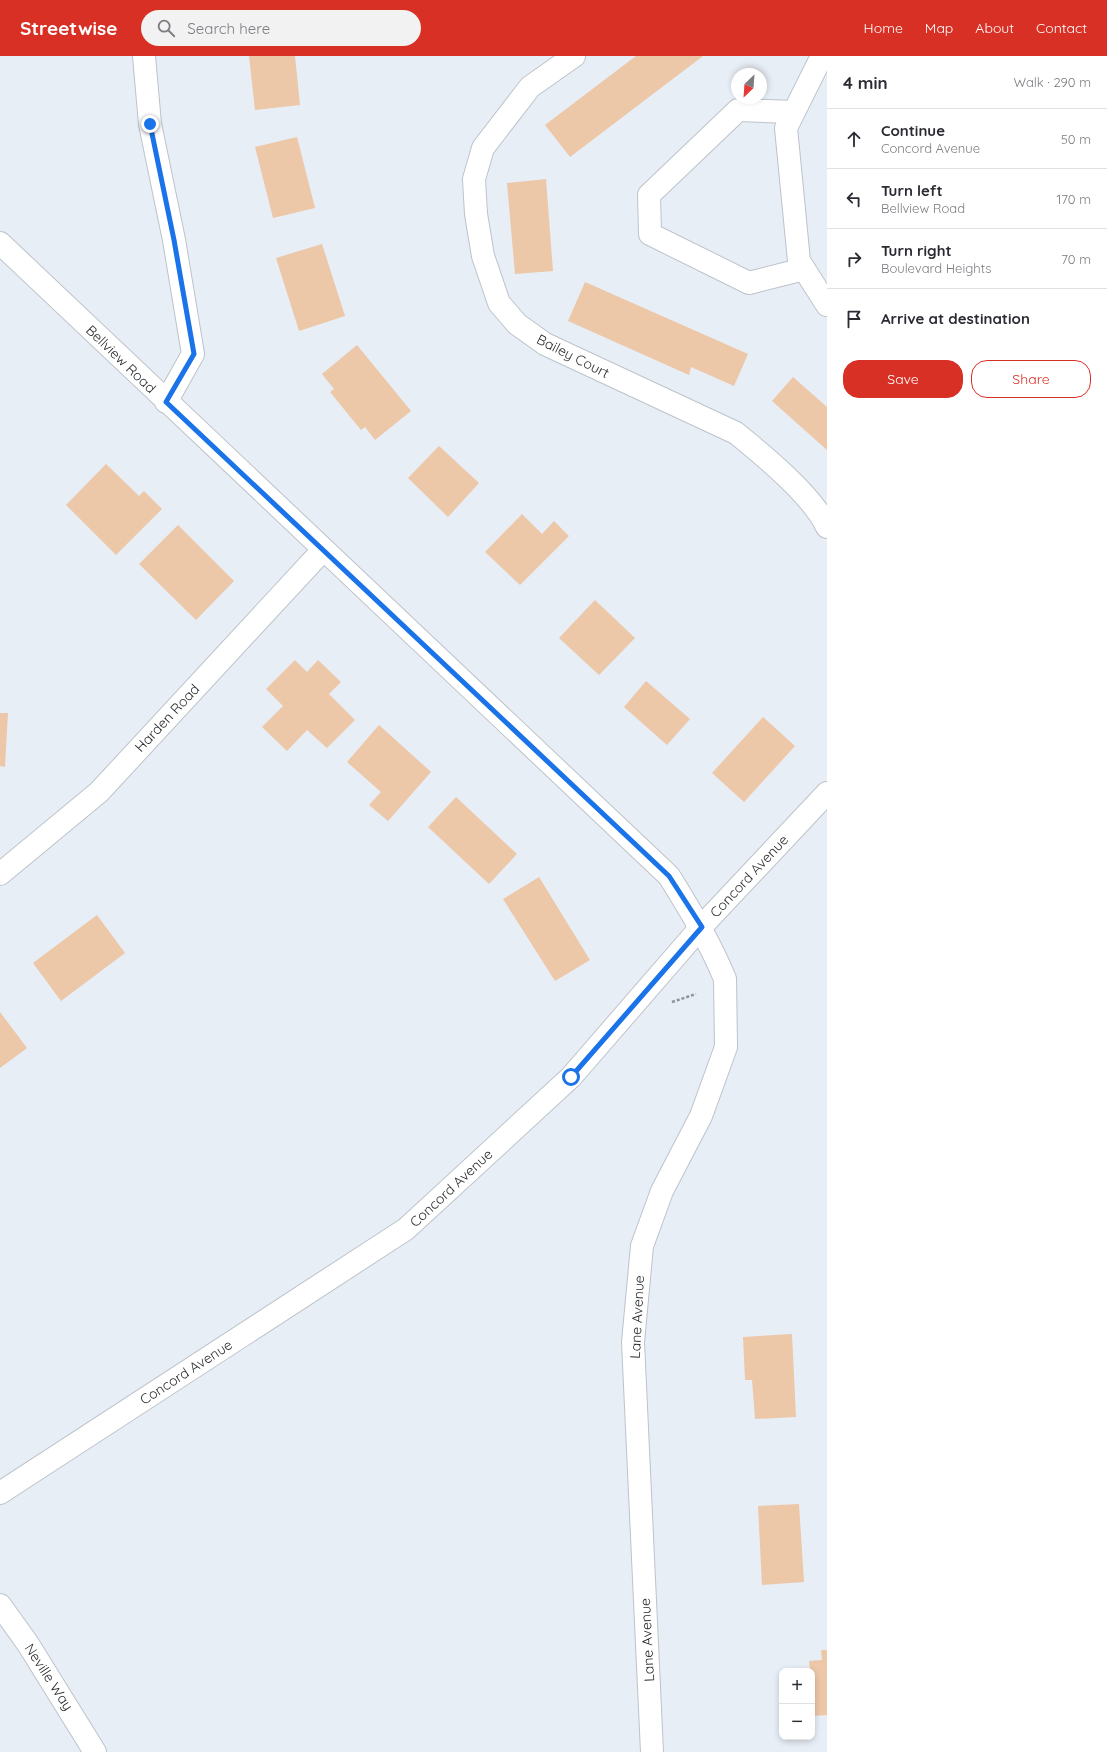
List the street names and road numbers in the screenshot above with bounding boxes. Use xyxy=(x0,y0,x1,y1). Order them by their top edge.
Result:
street label: Bellview Road xyxy=(82,321,160,397)
street label: Bailey Court xyxy=(534,330,612,382)
street label: Harden Road xyxy=(131,680,203,756)
street label: Concord Avenue xyxy=(706,831,792,921)
street label: Concord Avenue xyxy=(406,1145,496,1231)
street label: Lane Avenue xyxy=(626,1275,648,1359)
street label: Concord Avenue xyxy=(136,1335,236,1409)
street label: Lane Avenue xyxy=(636,1598,658,1682)
street label: Neville Way xyxy=(21,1640,77,1714)

